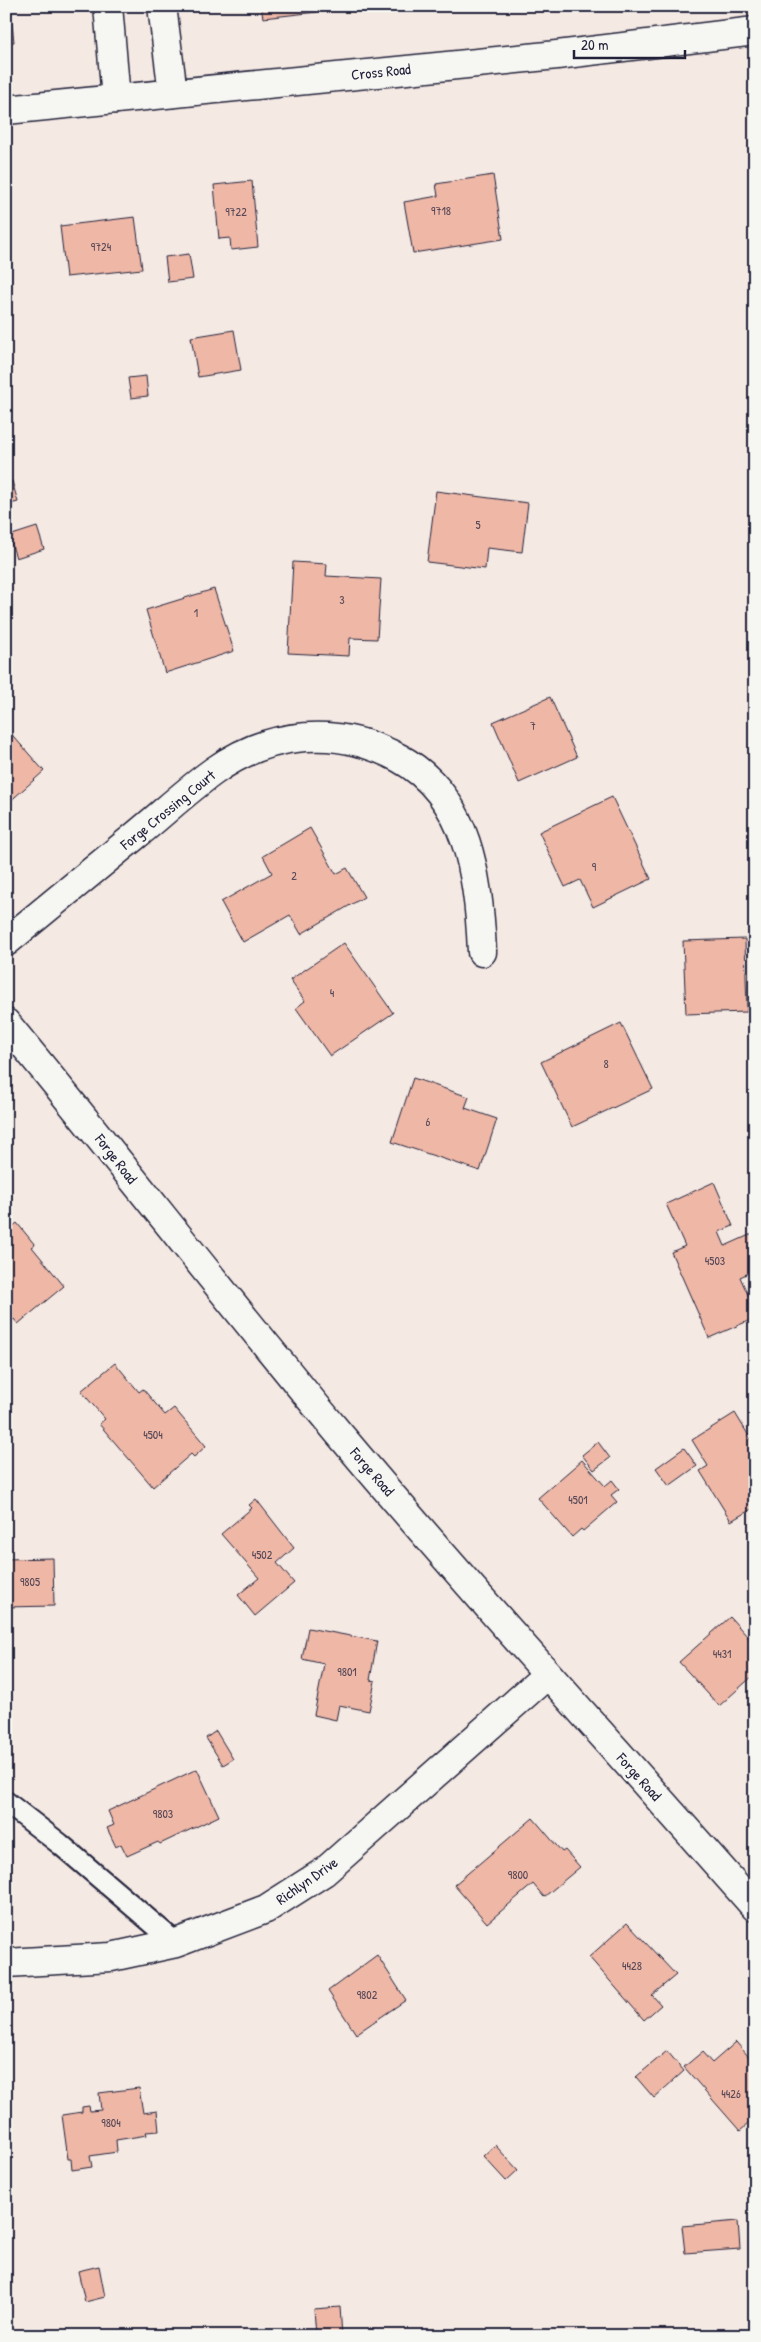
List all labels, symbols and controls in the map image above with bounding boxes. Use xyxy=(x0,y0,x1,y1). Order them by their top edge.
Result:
scale bar xyxy=(574,28,685,60)
text: 20 m xyxy=(581,34,608,55)
street label: Cross Road xyxy=(350,58,412,85)
house number: 9718 xyxy=(431,202,451,219)
house number: 9722 xyxy=(225,203,247,220)
house number: 9724 xyxy=(91,238,112,255)
house number: 5 xyxy=(475,516,481,533)
house number: 3 xyxy=(339,591,345,608)
house number: 1 xyxy=(194,604,198,621)
house number: 7 xyxy=(530,717,536,734)
street label: Forge Crossing Court xyxy=(115,764,220,855)
house number: 9 xyxy=(592,858,597,875)
house number: 2 xyxy=(291,867,297,884)
house number: 4 xyxy=(330,984,335,1001)
house number: 8 xyxy=(603,1055,609,1072)
house number: 6 xyxy=(426,1113,431,1130)
street label: Forge Road xyxy=(90,1129,143,1188)
house number: 4503 xyxy=(705,1252,725,1269)
house number: 4504 xyxy=(143,1426,163,1443)
street label: Forge Road xyxy=(345,1442,399,1501)
house number: 4501 xyxy=(568,1491,588,1508)
house number: 4502 xyxy=(252,1546,273,1563)
house number: 9805 xyxy=(20,1573,40,1590)
house number: 4431 xyxy=(713,1645,731,1662)
house number: 9801 xyxy=(337,1663,357,1680)
street label: Forge Road xyxy=(611,1747,667,1805)
house number: 9803 xyxy=(153,1805,173,1822)
street label: Richlyn Drive xyxy=(272,1852,342,1910)
house number: 9800 xyxy=(508,1866,528,1883)
house number: 4428 xyxy=(622,1957,642,1974)
house number: 9802 xyxy=(357,1986,378,2003)
house number: 4426 xyxy=(721,2085,741,2102)
house number: 9804 xyxy=(101,2114,121,2131)

